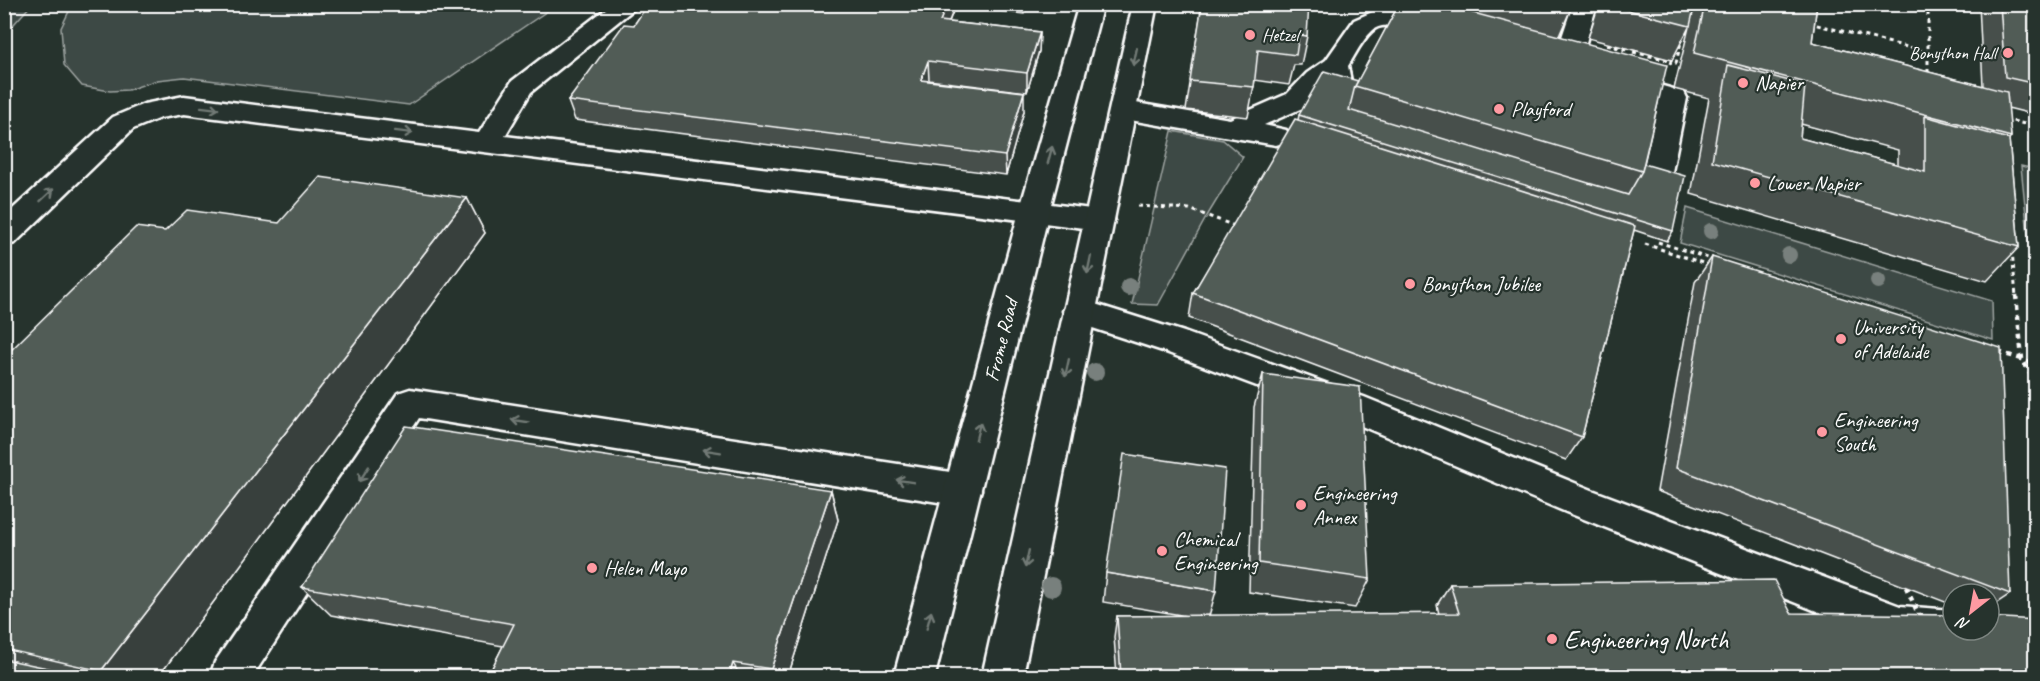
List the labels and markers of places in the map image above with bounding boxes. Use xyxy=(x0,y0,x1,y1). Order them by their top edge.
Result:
place label: Hetzel xyxy=(1262,24,1301,46)
marker: Hetzel xyxy=(1243,28,1257,42)
place label: Bonython Hall xyxy=(1909,42,1999,64)
marker: Bonython Hall xyxy=(2001,46,2015,60)
place label: Napier xyxy=(1755,70,1804,96)
marker: Napier xyxy=(1736,76,1750,90)
place label: Playford xyxy=(1511,96,1574,122)
marker: Playford xyxy=(1492,102,1506,116)
place label: Lower Napier xyxy=(1767,170,1863,196)
marker: Lower Napier xyxy=(1748,176,1762,190)
place label: Bonython Jubilee xyxy=(1422,271,1541,297)
marker: Bonython Jubilee xyxy=(1403,277,1417,291)
place label: University of Adelaide xyxy=(1853,314,1930,364)
marker: University of Adelaide xyxy=(1834,332,1848,346)
place label: Engineering South xyxy=(1834,407,1919,457)
marker: Engineering South xyxy=(1815,425,1829,439)
place label: Engineering Annex xyxy=(1313,480,1398,530)
marker: Engineering Annex xyxy=(1294,498,1308,512)
place label: Chemical Engineering xyxy=(1174,526,1259,576)
marker: Chemical Engineering xyxy=(1155,544,1169,558)
place label: Helen Mayo xyxy=(604,555,688,581)
marker: Helen Mayo xyxy=(585,561,599,575)
place label: Engineering North xyxy=(1564,623,1729,656)
marker: Engineering North xyxy=(1545,632,1559,646)

